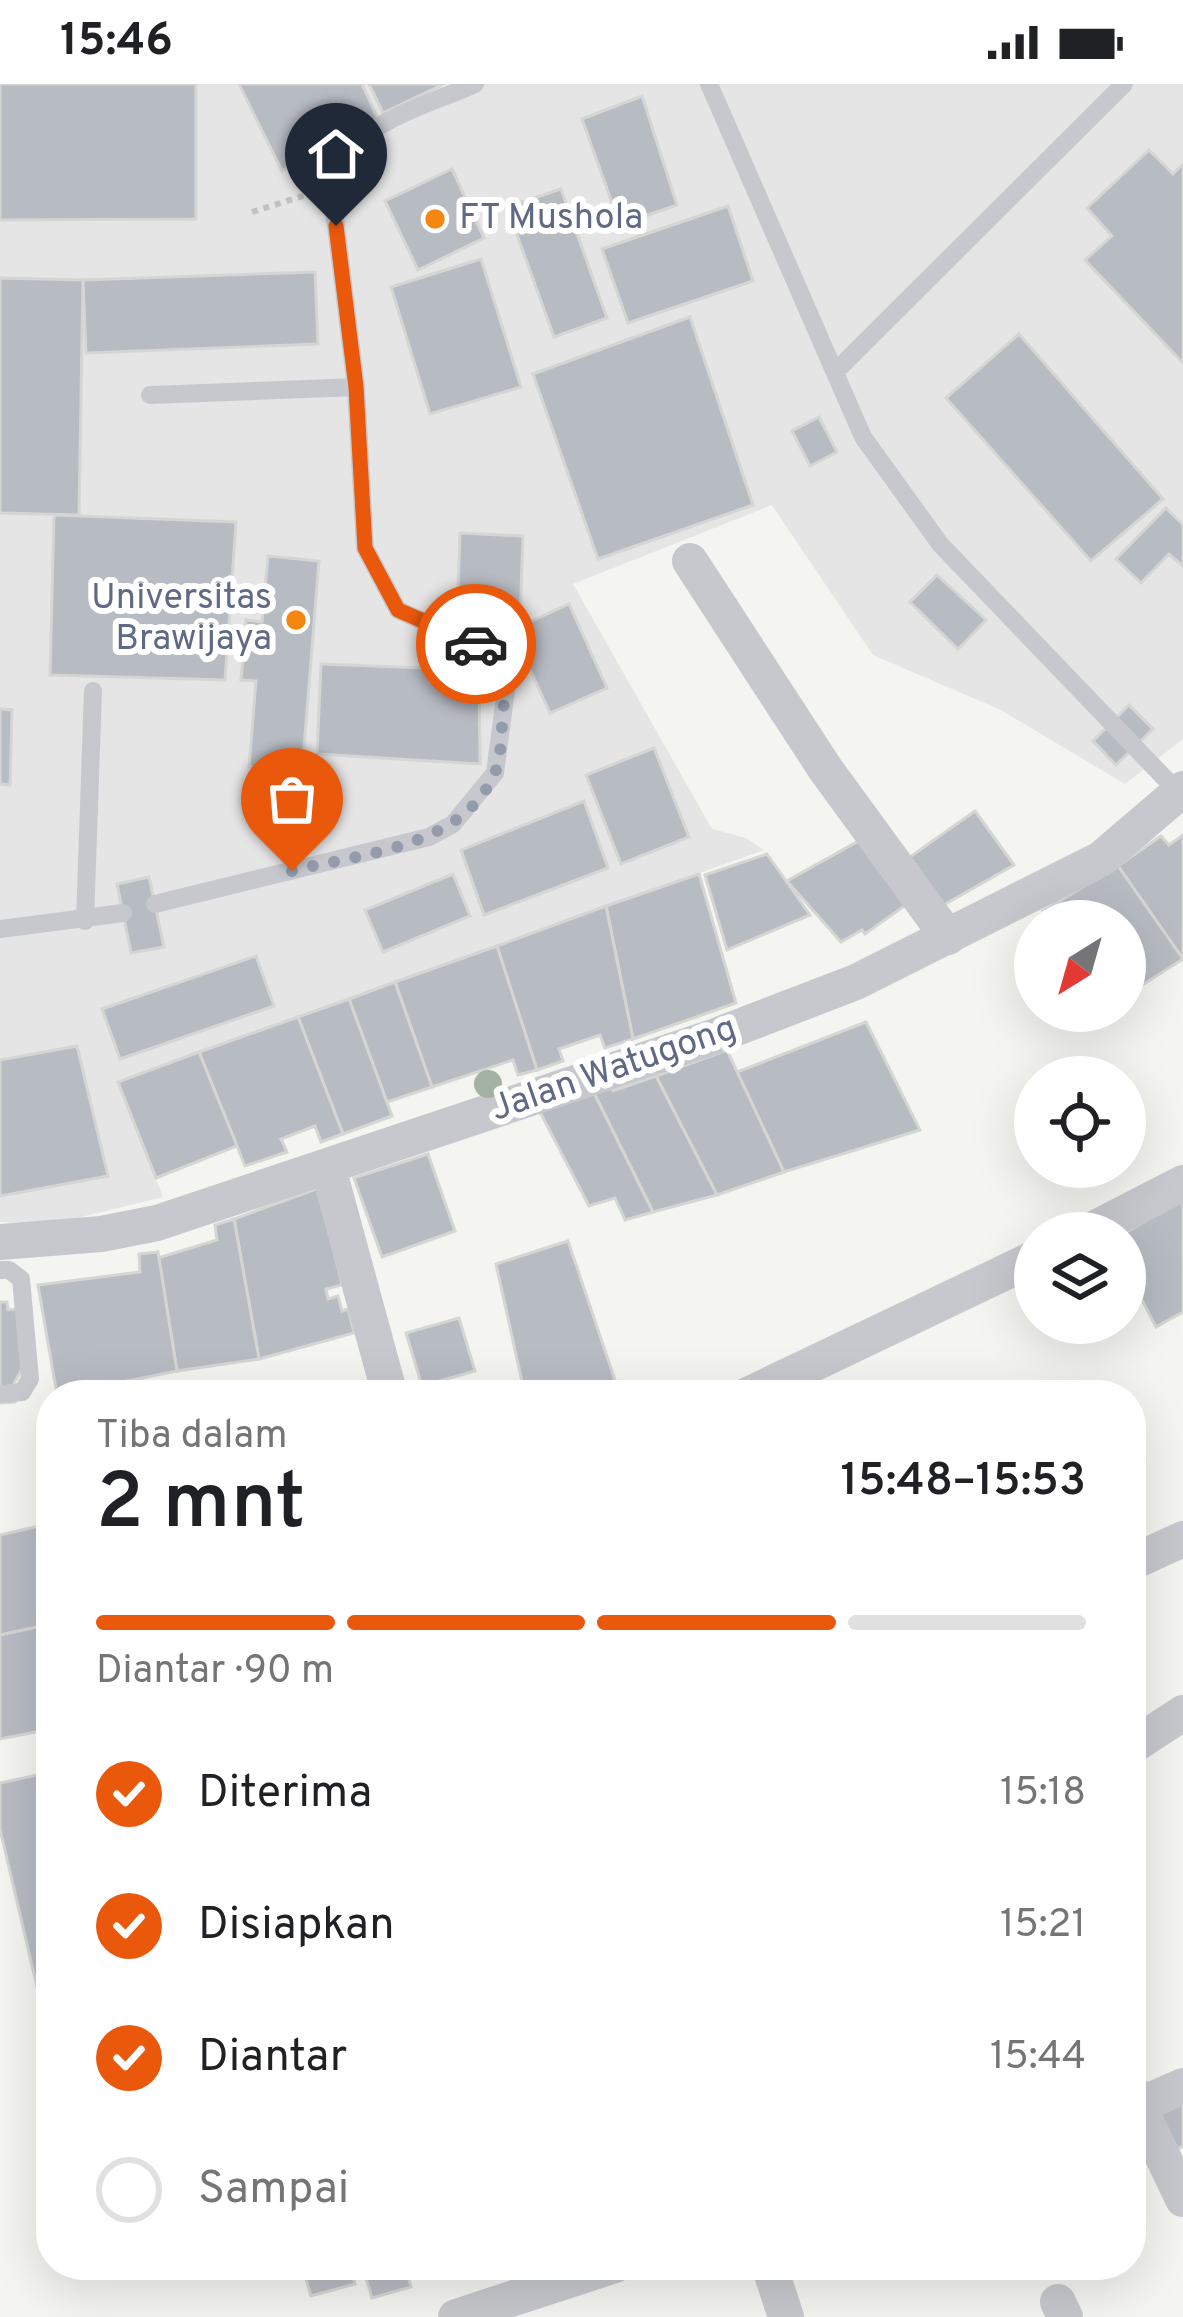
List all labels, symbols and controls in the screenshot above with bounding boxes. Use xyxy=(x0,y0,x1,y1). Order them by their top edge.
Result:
text: 15:46 xyxy=(60,14,173,71)
pin xyxy=(285,103,387,226)
icon: home xyxy=(303,121,369,187)
place label: FT Mushola xyxy=(459,196,643,242)
marker: FT Mushola xyxy=(422,206,448,232)
place label: Universitas Brawijaya xyxy=(91,576,272,663)
courier xyxy=(416,584,536,704)
marker: Universitas Brawijaya xyxy=(283,607,309,633)
icon: car xyxy=(443,611,509,677)
pin xyxy=(241,748,343,871)
icon: bag xyxy=(259,766,325,832)
north arrow xyxy=(1014,900,1146,1032)
map controls xyxy=(1014,900,1146,1344)
street label: Jalan Watugong xyxy=(485,1006,743,1134)
button: locate xyxy=(1014,1056,1146,1188)
button: layers xyxy=(1014,1212,1146,1344)
text: Tiba dalam xyxy=(96,1413,288,1462)
text: 15:48–15:53 xyxy=(840,1454,1086,1511)
text: 2 mnt xyxy=(96,1457,305,1556)
text: Diantar · 90 m xyxy=(96,1648,334,1697)
icon: check xyxy=(96,1761,162,1827)
text: Diterima xyxy=(198,1766,372,1823)
text: 15:18 xyxy=(1000,1770,1086,1819)
icon: check xyxy=(96,1893,162,1959)
text: Disiapkan xyxy=(198,1898,395,1955)
text: 15:21 xyxy=(1000,1902,1086,1951)
icon: check xyxy=(96,2025,162,2091)
text: Diantar xyxy=(198,2030,347,2087)
text: 15:44 xyxy=(990,2034,1086,2083)
text: Sampai xyxy=(198,2162,349,2219)

